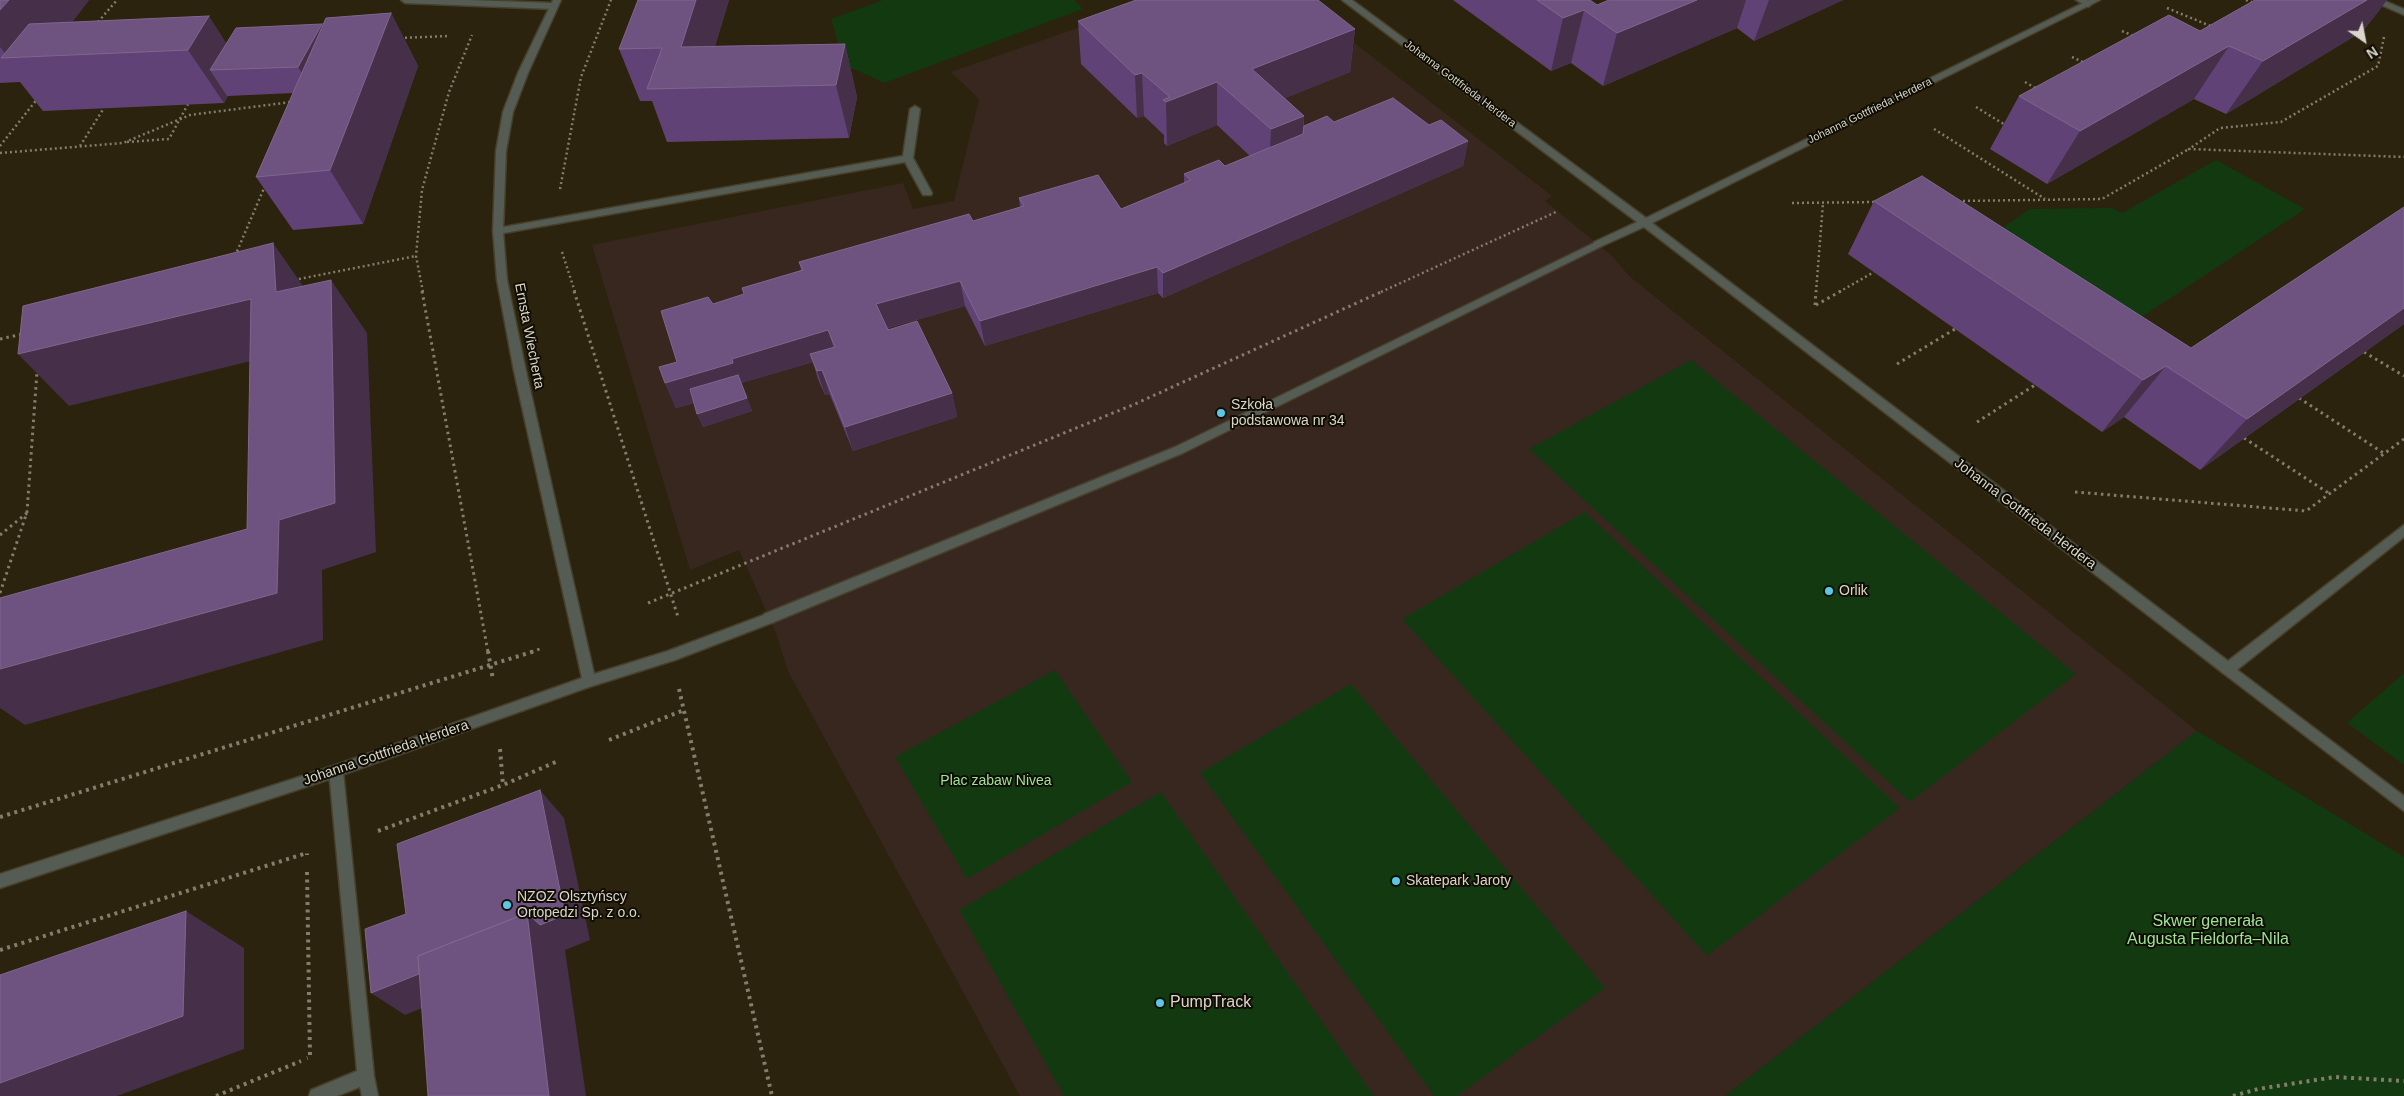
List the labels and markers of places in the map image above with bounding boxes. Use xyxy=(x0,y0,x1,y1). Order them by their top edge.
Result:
place label: Szkoła podstawowa nr 34 xyxy=(1231,397,1345,430)
marker: Szkoła podstawowa nr 34 xyxy=(1215,407,1227,419)
place label: Orlik xyxy=(1839,583,1868,599)
marker: Orlik xyxy=(1823,585,1835,597)
place label: Skatepark Jaroty xyxy=(1406,873,1511,889)
marker: Skatepark Jaroty xyxy=(1390,875,1402,887)
place label: NZOZ Olsztyńscy Ortopedzi Sp. z o.o. xyxy=(517,889,641,922)
marker: NZOZ Olsztyńscy Ortopedzi Sp. z o.o. xyxy=(501,899,513,911)
place label: PumpTrack xyxy=(1170,993,1251,1013)
marker: PumpTrack xyxy=(1154,997,1166,1009)

